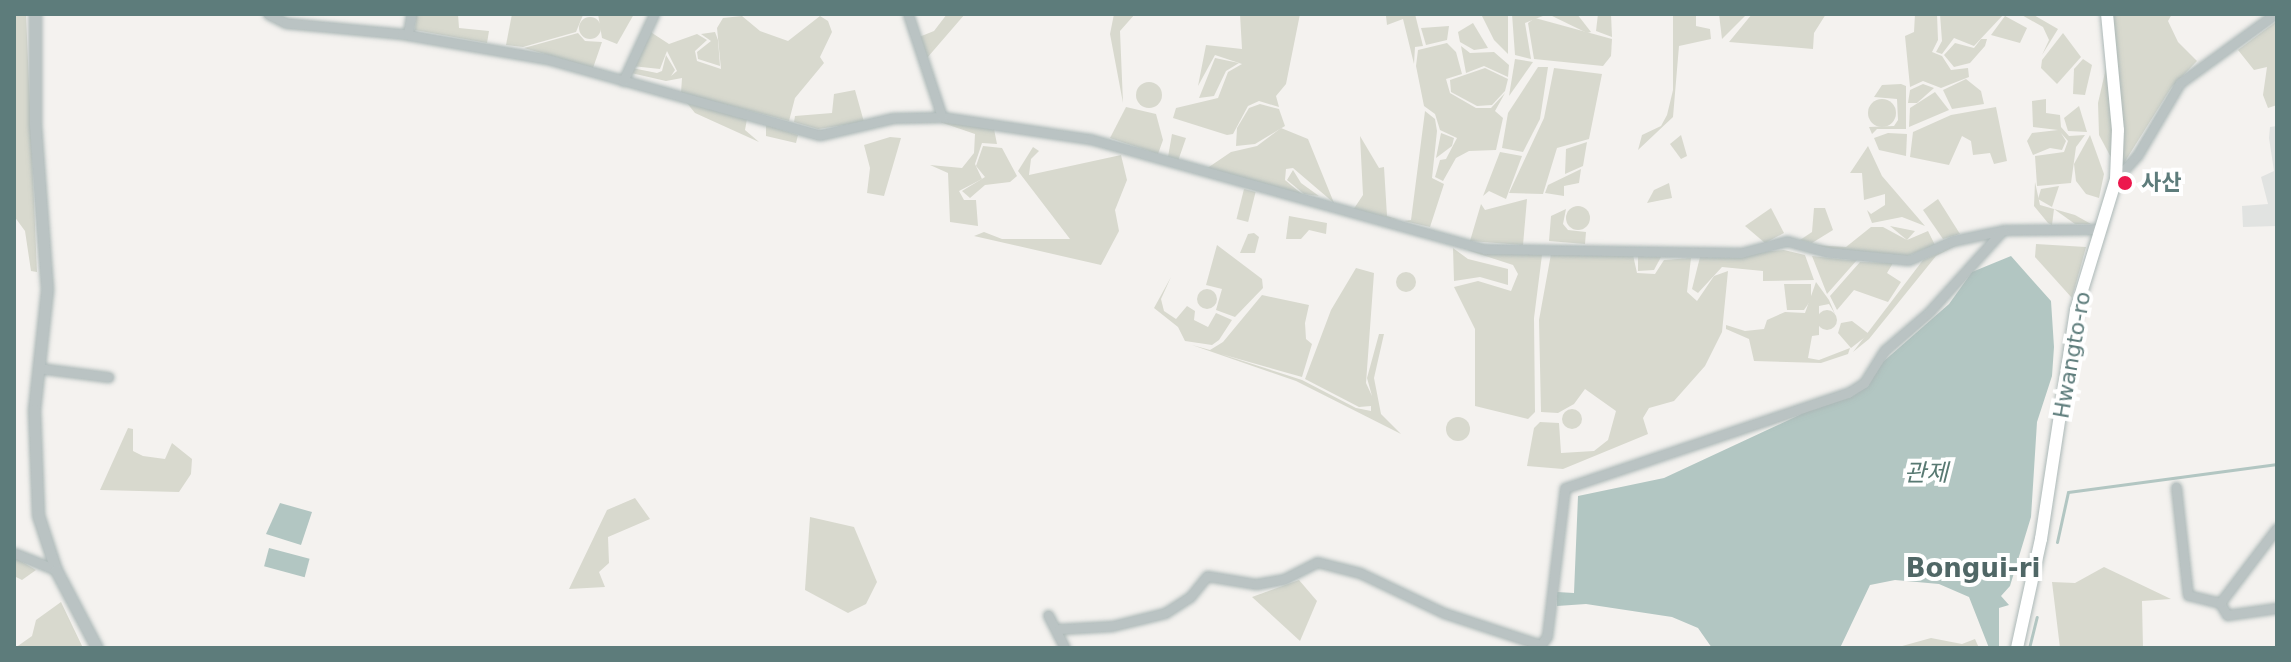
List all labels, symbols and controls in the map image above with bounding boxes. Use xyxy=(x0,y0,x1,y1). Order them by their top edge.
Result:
place label: 사산 xyxy=(2141,170,2181,196)
marker: 사산 xyxy=(2116,174,2134,192)
street label: Hwangto-ro xyxy=(2048,289,2096,421)
water label: 관제 xyxy=(1904,460,1948,488)
district label: Bongui-ri xyxy=(1906,553,2040,585)

